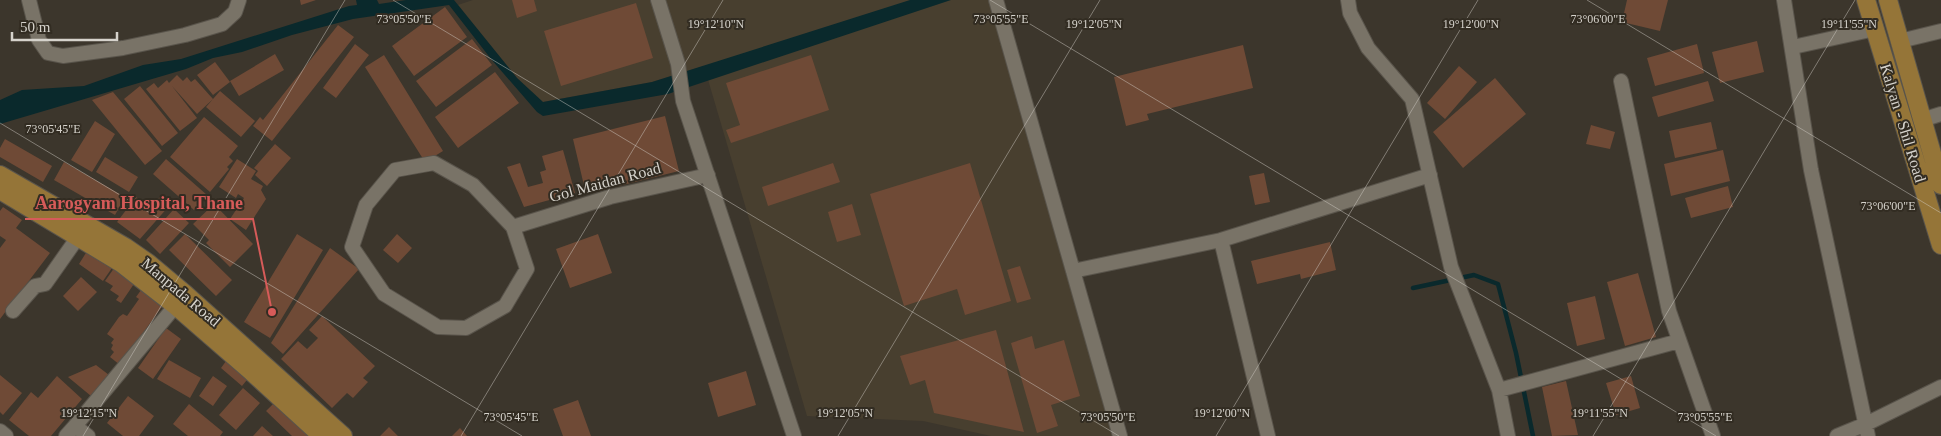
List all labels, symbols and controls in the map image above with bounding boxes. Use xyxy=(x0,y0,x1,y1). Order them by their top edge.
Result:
scale bar xyxy=(12,10,118,42)
text: 73°05'50"E xyxy=(376,12,432,26)
text: 73°05'55"E xyxy=(973,12,1029,26)
text: 73°06'00"E xyxy=(1570,12,1626,26)
text: 19°12'10"N xyxy=(688,17,745,31)
text: 19°12'05"N xyxy=(1066,17,1123,31)
text: 19°12'00"N xyxy=(1443,17,1500,31)
text: 19°11'55"N xyxy=(1821,17,1877,31)
text: 50 m xyxy=(20,19,51,35)
street label: Kalyan - Shil Road xyxy=(1876,62,1929,185)
text: 73°05'45"E xyxy=(25,122,81,136)
street label: Gol Maidan Road xyxy=(547,159,663,205)
callout: Aarogyam Hospital, Thane xyxy=(25,186,253,219)
text: Aarogyam Hospital, Thane xyxy=(35,193,243,213)
text: 73°06'00"E xyxy=(1860,199,1916,213)
street label: Manpada Road xyxy=(138,254,224,331)
text: 19°12'15"N xyxy=(61,406,118,420)
text: 19°12'05"N xyxy=(817,406,874,420)
text: 19°12'00"N xyxy=(1194,406,1251,420)
text: 19°11'55"N xyxy=(1572,406,1628,420)
text: 73°05'45"E xyxy=(483,410,539,424)
text: 73°05'50"E xyxy=(1080,410,1136,424)
text: 73°05'55"E xyxy=(1677,410,1733,424)

